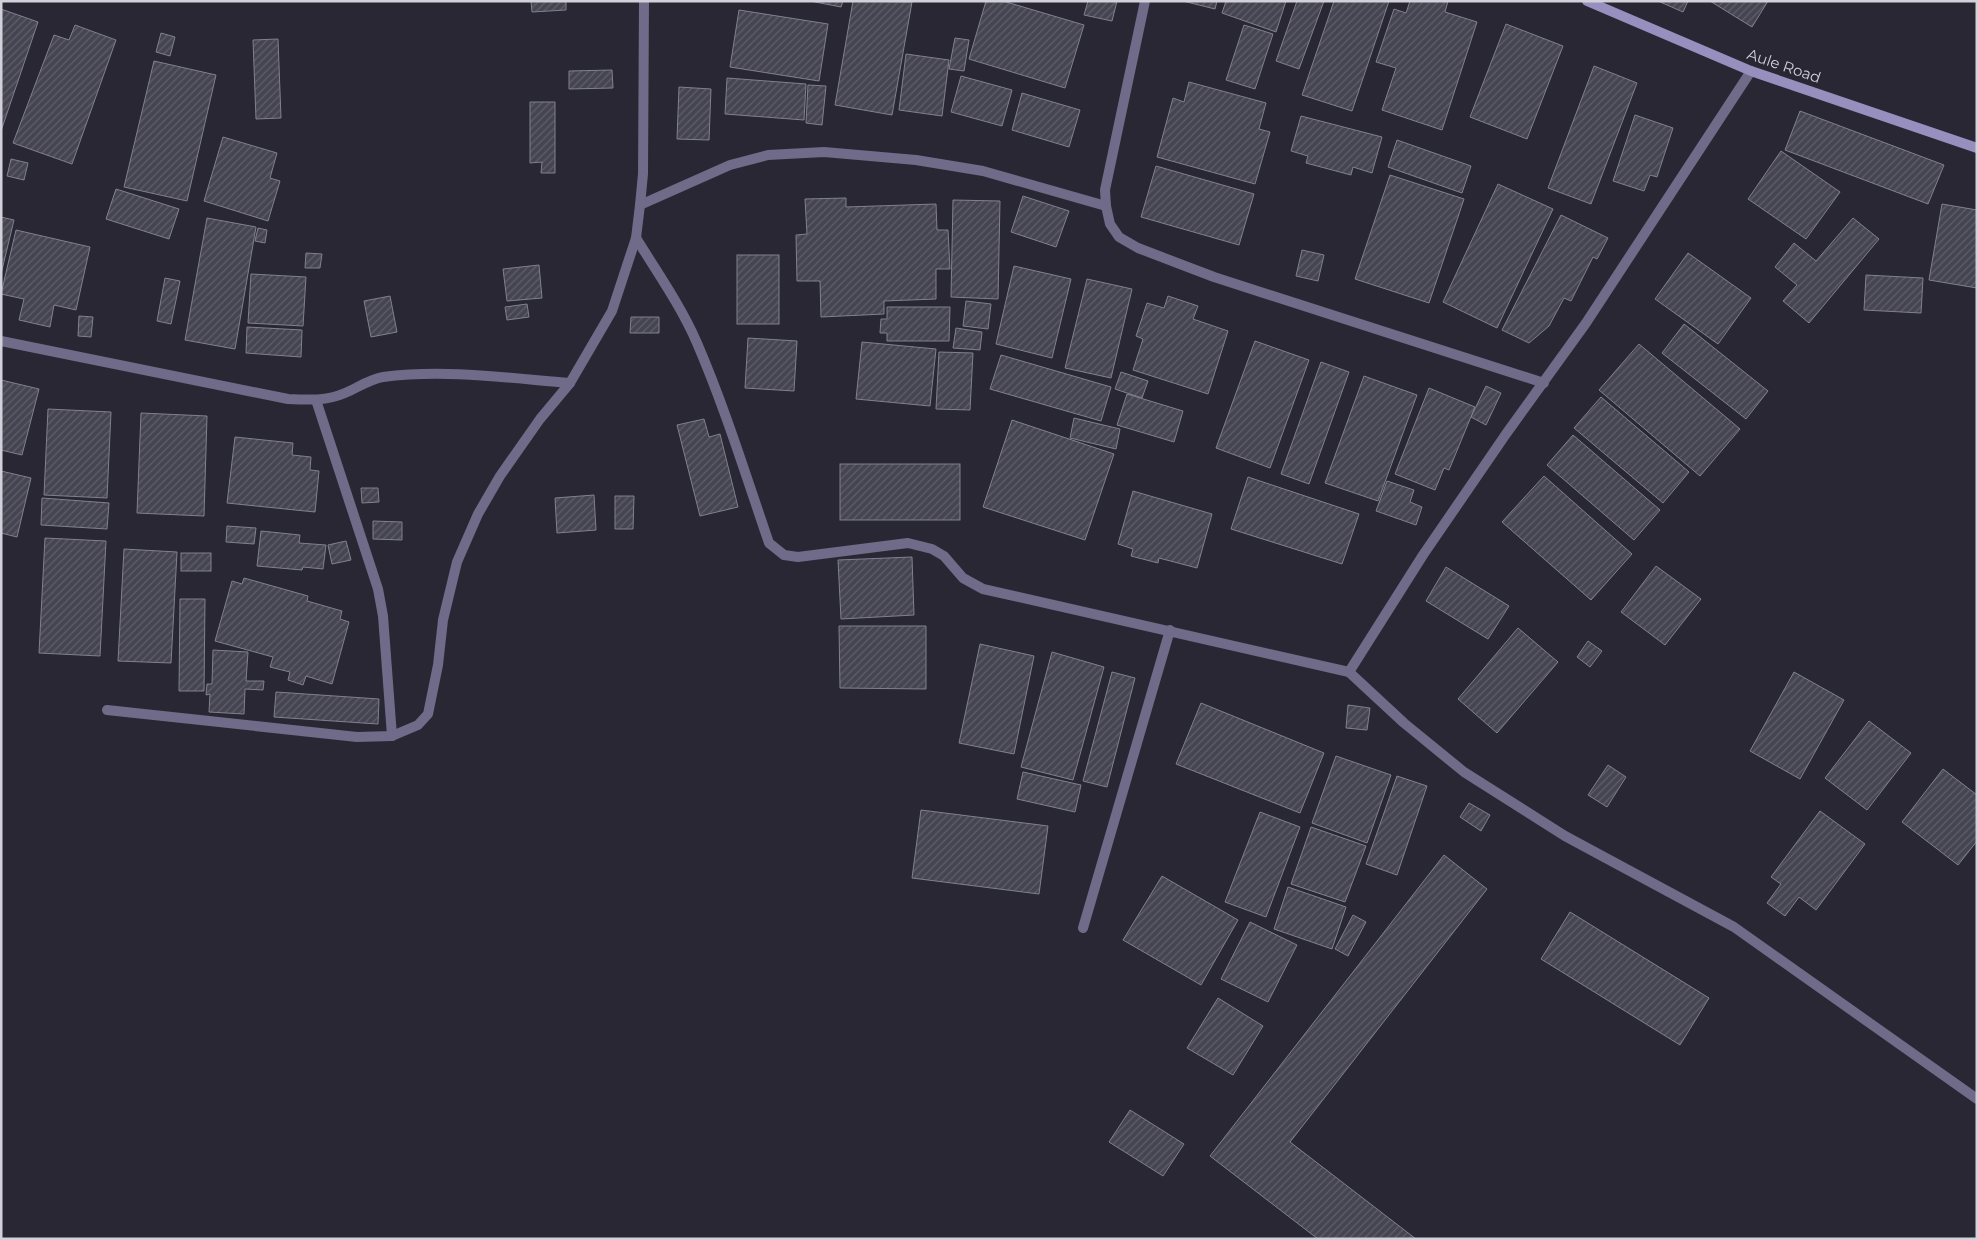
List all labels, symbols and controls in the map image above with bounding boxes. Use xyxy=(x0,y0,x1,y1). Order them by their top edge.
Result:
street label: Aule Road xyxy=(1745,44,1824,87)

